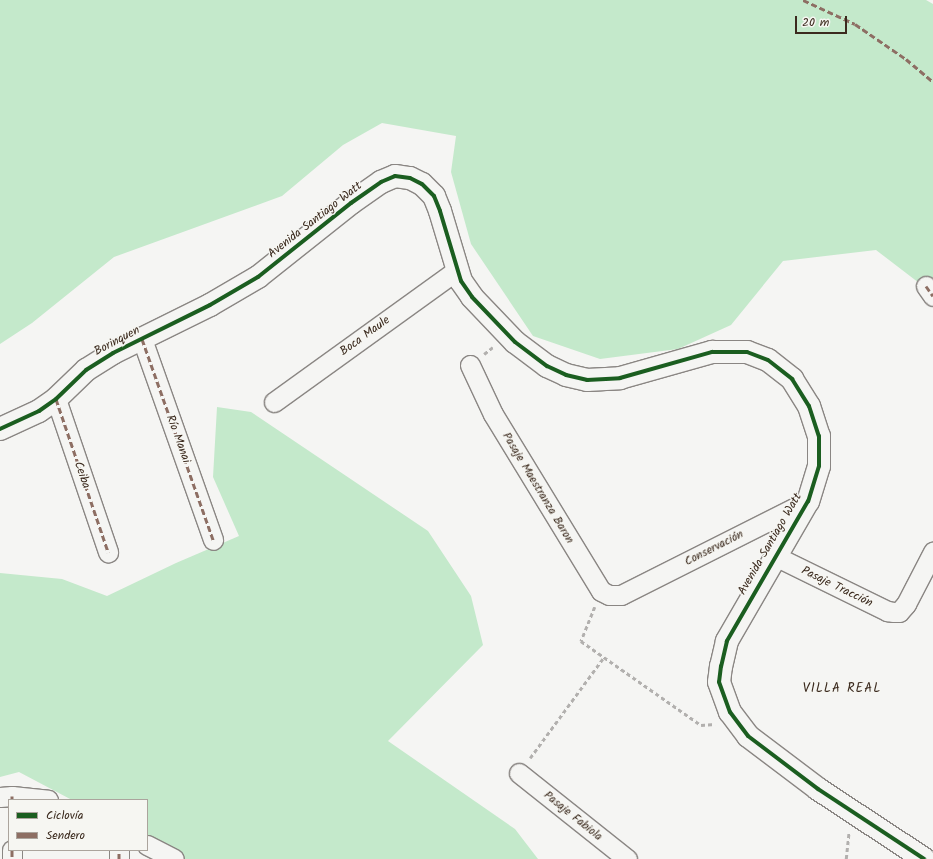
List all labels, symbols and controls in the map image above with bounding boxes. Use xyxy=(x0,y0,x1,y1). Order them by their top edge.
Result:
scale bar xyxy=(797,8,849,34)
text: 20 m xyxy=(802,13,829,32)
street label: Avenida Santiago Watt xyxy=(265,179,365,261)
street label: Boca Maule xyxy=(337,313,393,359)
street label: Borinquen xyxy=(92,323,142,359)
street label: Río Manai xyxy=(163,413,193,465)
street label: Pasaje Maestranza Baron xyxy=(499,430,577,546)
street label: Ceiba xyxy=(71,460,93,490)
street label: Avenida Santiago Watt xyxy=(735,491,805,597)
street label: Conservación xyxy=(682,527,746,569)
street label: Pasaje Tracción xyxy=(799,564,875,610)
district label: VILLA REAL xyxy=(803,681,881,697)
street label: Pasaje Fabiola xyxy=(541,788,605,844)
legend xyxy=(8,799,148,851)
text: Ciclovía xyxy=(46,806,83,825)
text: Sendero xyxy=(46,826,85,845)

